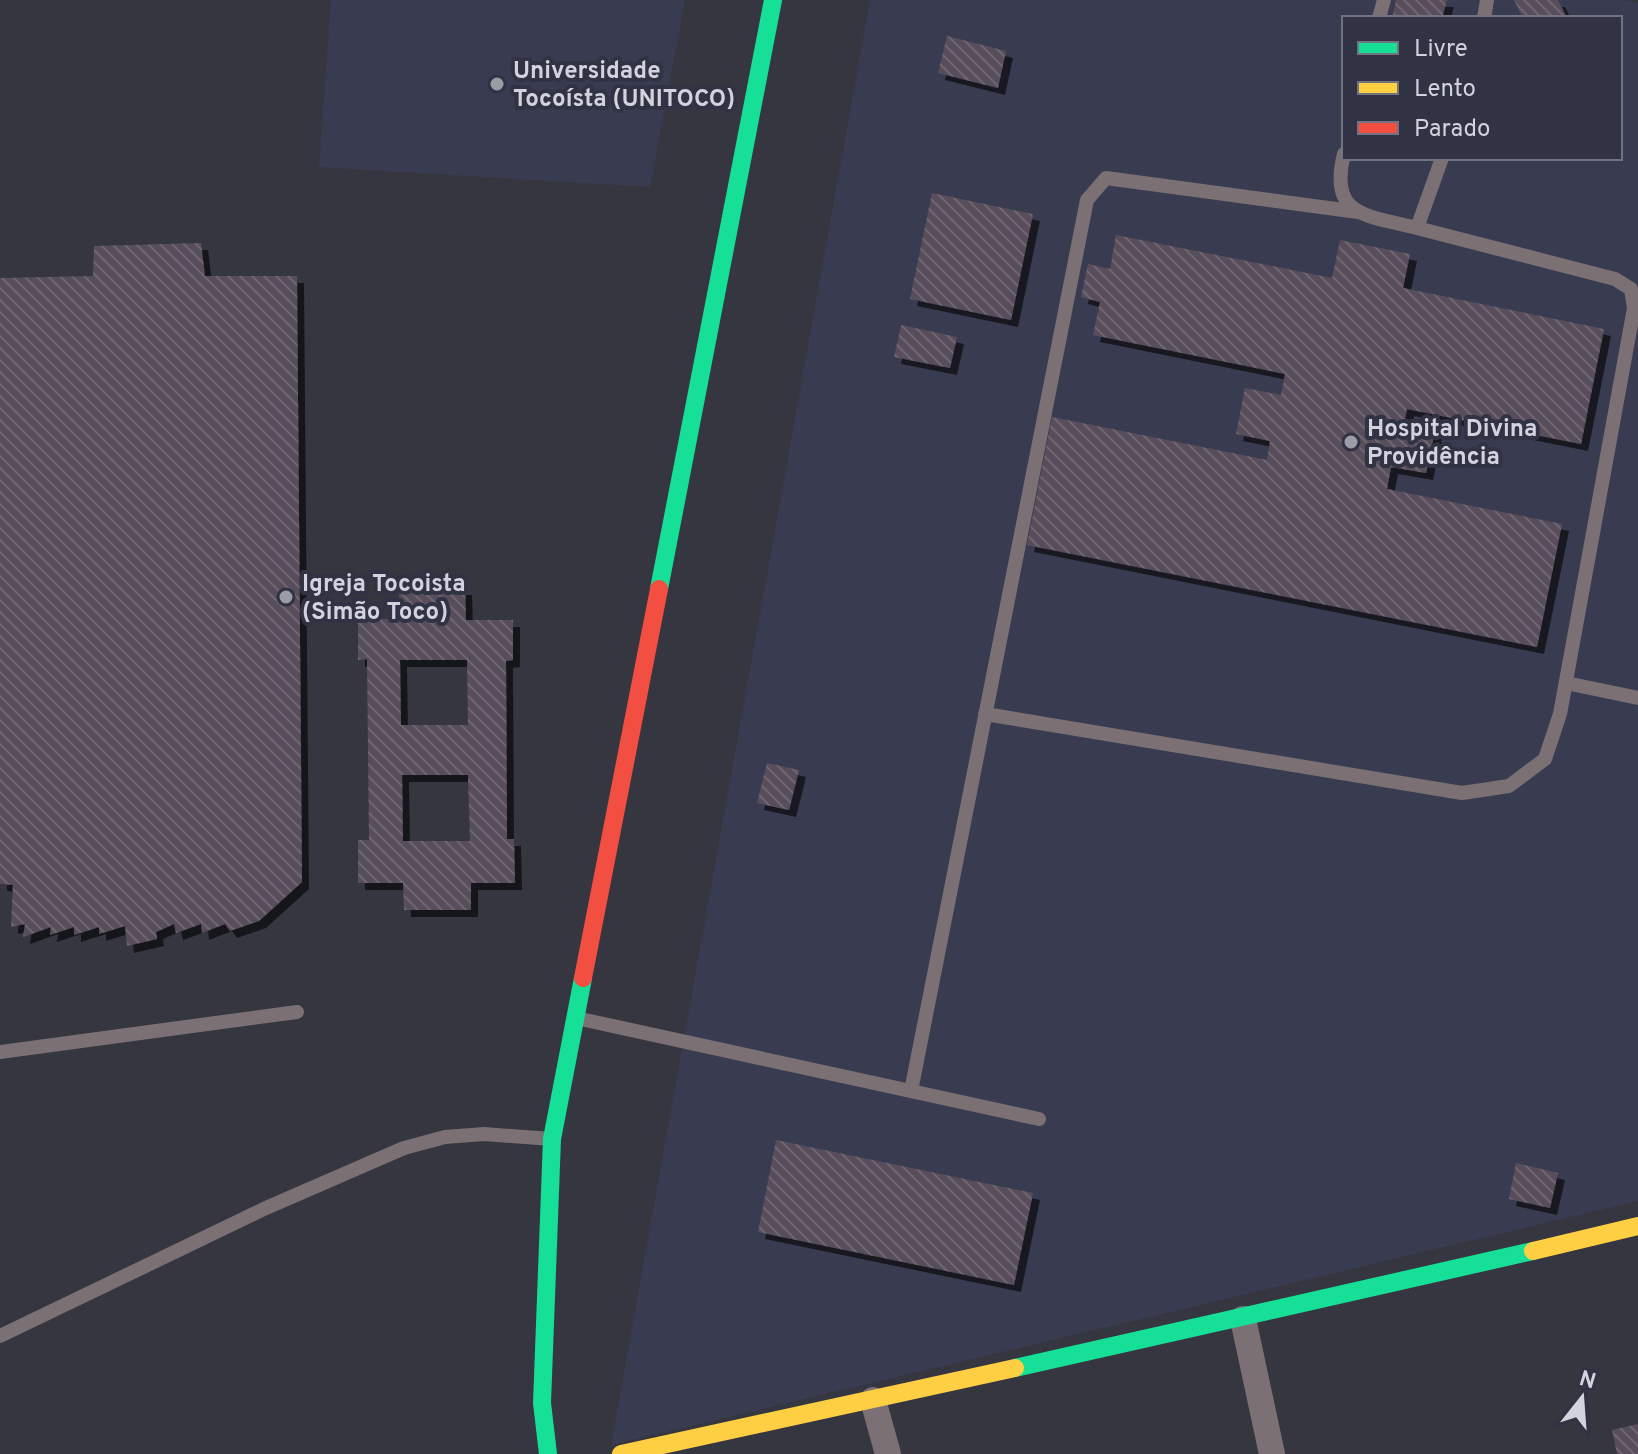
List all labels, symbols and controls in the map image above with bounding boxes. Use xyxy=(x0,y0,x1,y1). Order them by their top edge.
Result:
legend xyxy=(1342,16,1622,160)
text: Livre xyxy=(1414,35,1468,65)
place label: Universidade Tocoísta (UNITOCO) xyxy=(513,57,735,115)
marker: Universidade Tocoísta (UNITOCO) xyxy=(488,75,506,93)
text: Lento xyxy=(1414,75,1476,105)
text: Parado xyxy=(1414,115,1490,145)
place label: Hospital Divina Providência xyxy=(1367,415,1537,473)
marker: Hospital Divina Providência xyxy=(1342,433,1360,451)
place label: Igreja Tocoista (Simão Toco) xyxy=(302,570,466,628)
marker: Igreja Tocoista (Simão Toco) xyxy=(277,588,295,606)
north arrow xyxy=(1542,1358,1622,1438)
text: N xyxy=(1576,1366,1599,1396)

